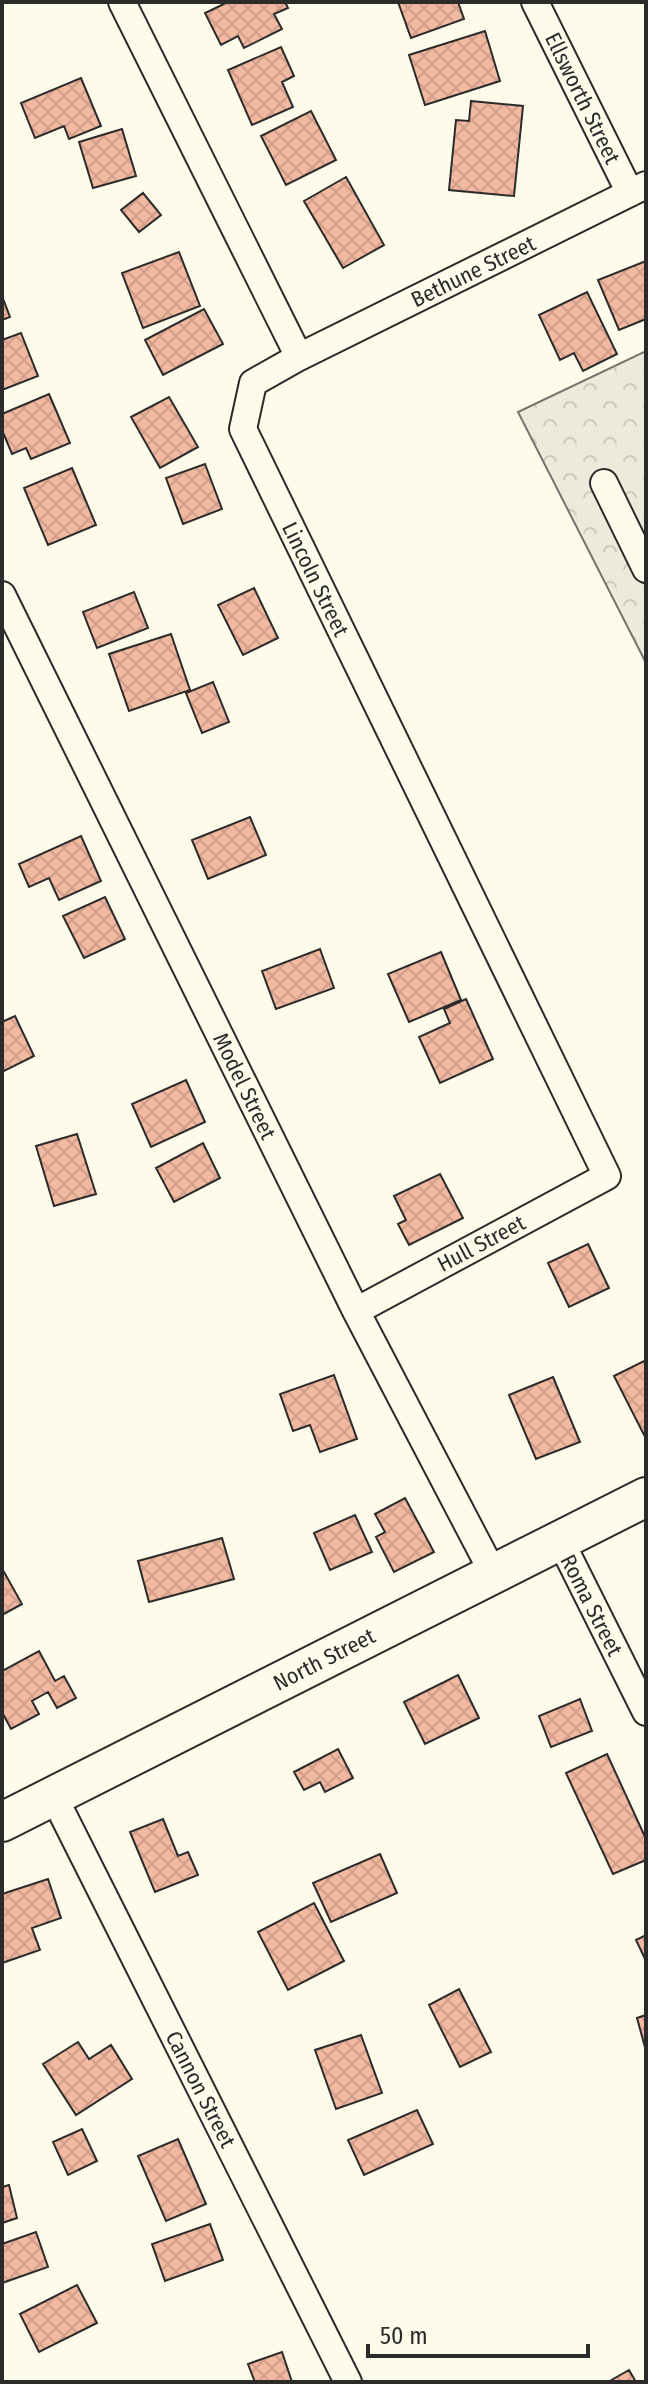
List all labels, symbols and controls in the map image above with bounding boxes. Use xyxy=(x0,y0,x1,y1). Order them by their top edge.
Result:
street label: Ellsworth Street xyxy=(539,28,626,169)
street label: Bethune Street xyxy=(407,229,540,313)
street label: Lincoln Street xyxy=(276,518,355,642)
street label: Model Street xyxy=(207,1029,282,1145)
street label: Hull Street xyxy=(433,1209,531,1278)
street label: Roma Street xyxy=(555,1550,629,1661)
street label: North Street xyxy=(269,1622,380,1697)
street label: Cannon Street xyxy=(160,2026,242,2153)
scale bar xyxy=(368,2308,588,2358)
text: 50 m xyxy=(380,2322,428,2350)

